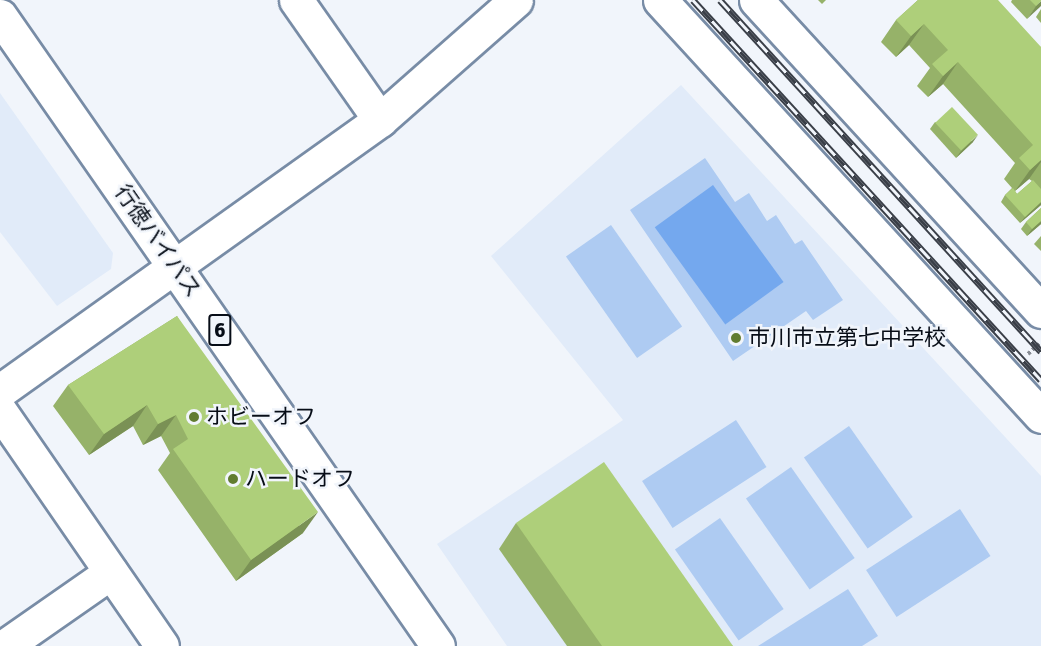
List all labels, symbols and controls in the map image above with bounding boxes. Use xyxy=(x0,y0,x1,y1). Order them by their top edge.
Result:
street label: 行徳バイパス xyxy=(109,179,207,303)
road number: 6 xyxy=(208,312,232,348)
place label: 市川市立第七中学校 xyxy=(748,325,946,351)
marker: 市川市立第七中学校 xyxy=(729,331,743,345)
place label: ホビーオフ xyxy=(206,404,316,430)
marker: ホビーオフ xyxy=(187,410,201,424)
place label: ハードオフ xyxy=(245,466,355,492)
marker: ハードオフ xyxy=(226,472,240,486)

